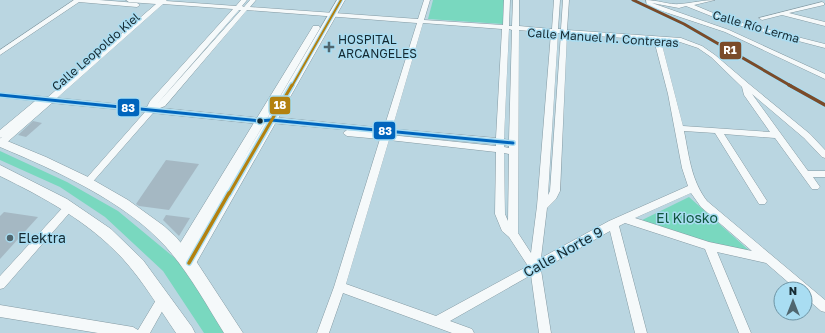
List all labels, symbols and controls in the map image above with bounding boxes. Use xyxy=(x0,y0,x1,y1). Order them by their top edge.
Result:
street label: Calle Río Lerma xyxy=(711,7,801,46)
street label: Calle Leopoldo Kiel xyxy=(49,9,143,94)
street label: Calle Manuel M. Contreras xyxy=(527,25,679,50)
place label: HOSPITAL ARCANGELES xyxy=(338,32,417,61)
marker: HOSPITAL ARCANGELES xyxy=(323,41,335,53)
line badge: R1 xyxy=(719,41,742,60)
text: R1 xyxy=(723,43,737,56)
line badge: 18 xyxy=(269,96,291,115)
line badge: 83 xyxy=(117,98,140,117)
text: 18 xyxy=(274,98,286,111)
text: 83 xyxy=(121,101,135,114)
unlabelled marker xyxy=(255,116,265,126)
line badge: 83 xyxy=(373,121,396,140)
text: 83 xyxy=(378,124,392,137)
park label: El Kiosko xyxy=(656,209,718,226)
street label: Calle Norte 9 xyxy=(520,223,606,280)
place label: Elektra xyxy=(18,229,66,246)
marker: Elektra xyxy=(5,233,15,243)
north arrow xyxy=(773,281,813,321)
text: N xyxy=(789,284,797,297)

